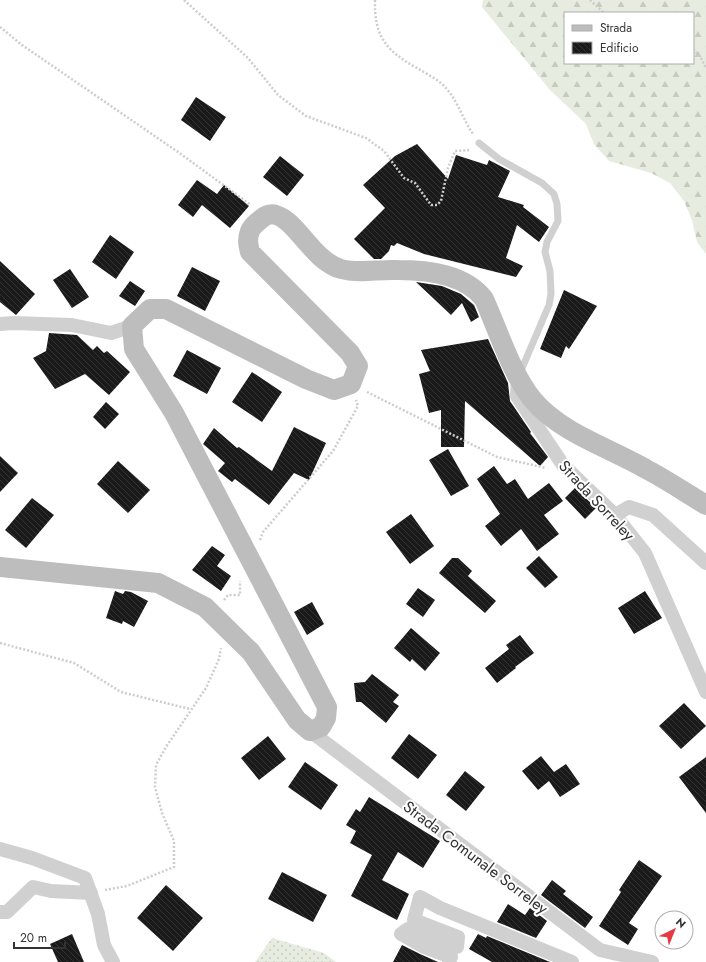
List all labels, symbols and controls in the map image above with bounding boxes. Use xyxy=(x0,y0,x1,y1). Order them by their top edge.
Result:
legend xyxy=(564,12,694,64)
text: Strada xyxy=(600,19,632,37)
text: Edificio xyxy=(600,39,639,57)
street label: Strada Sorreley xyxy=(553,455,641,546)
street label: Strada Comunale Sorreley xyxy=(398,795,554,920)
north arrow xyxy=(654,910,694,950)
text: N xyxy=(672,914,689,932)
scale bar xyxy=(14,924,65,950)
text: 20 m xyxy=(20,929,47,947)

